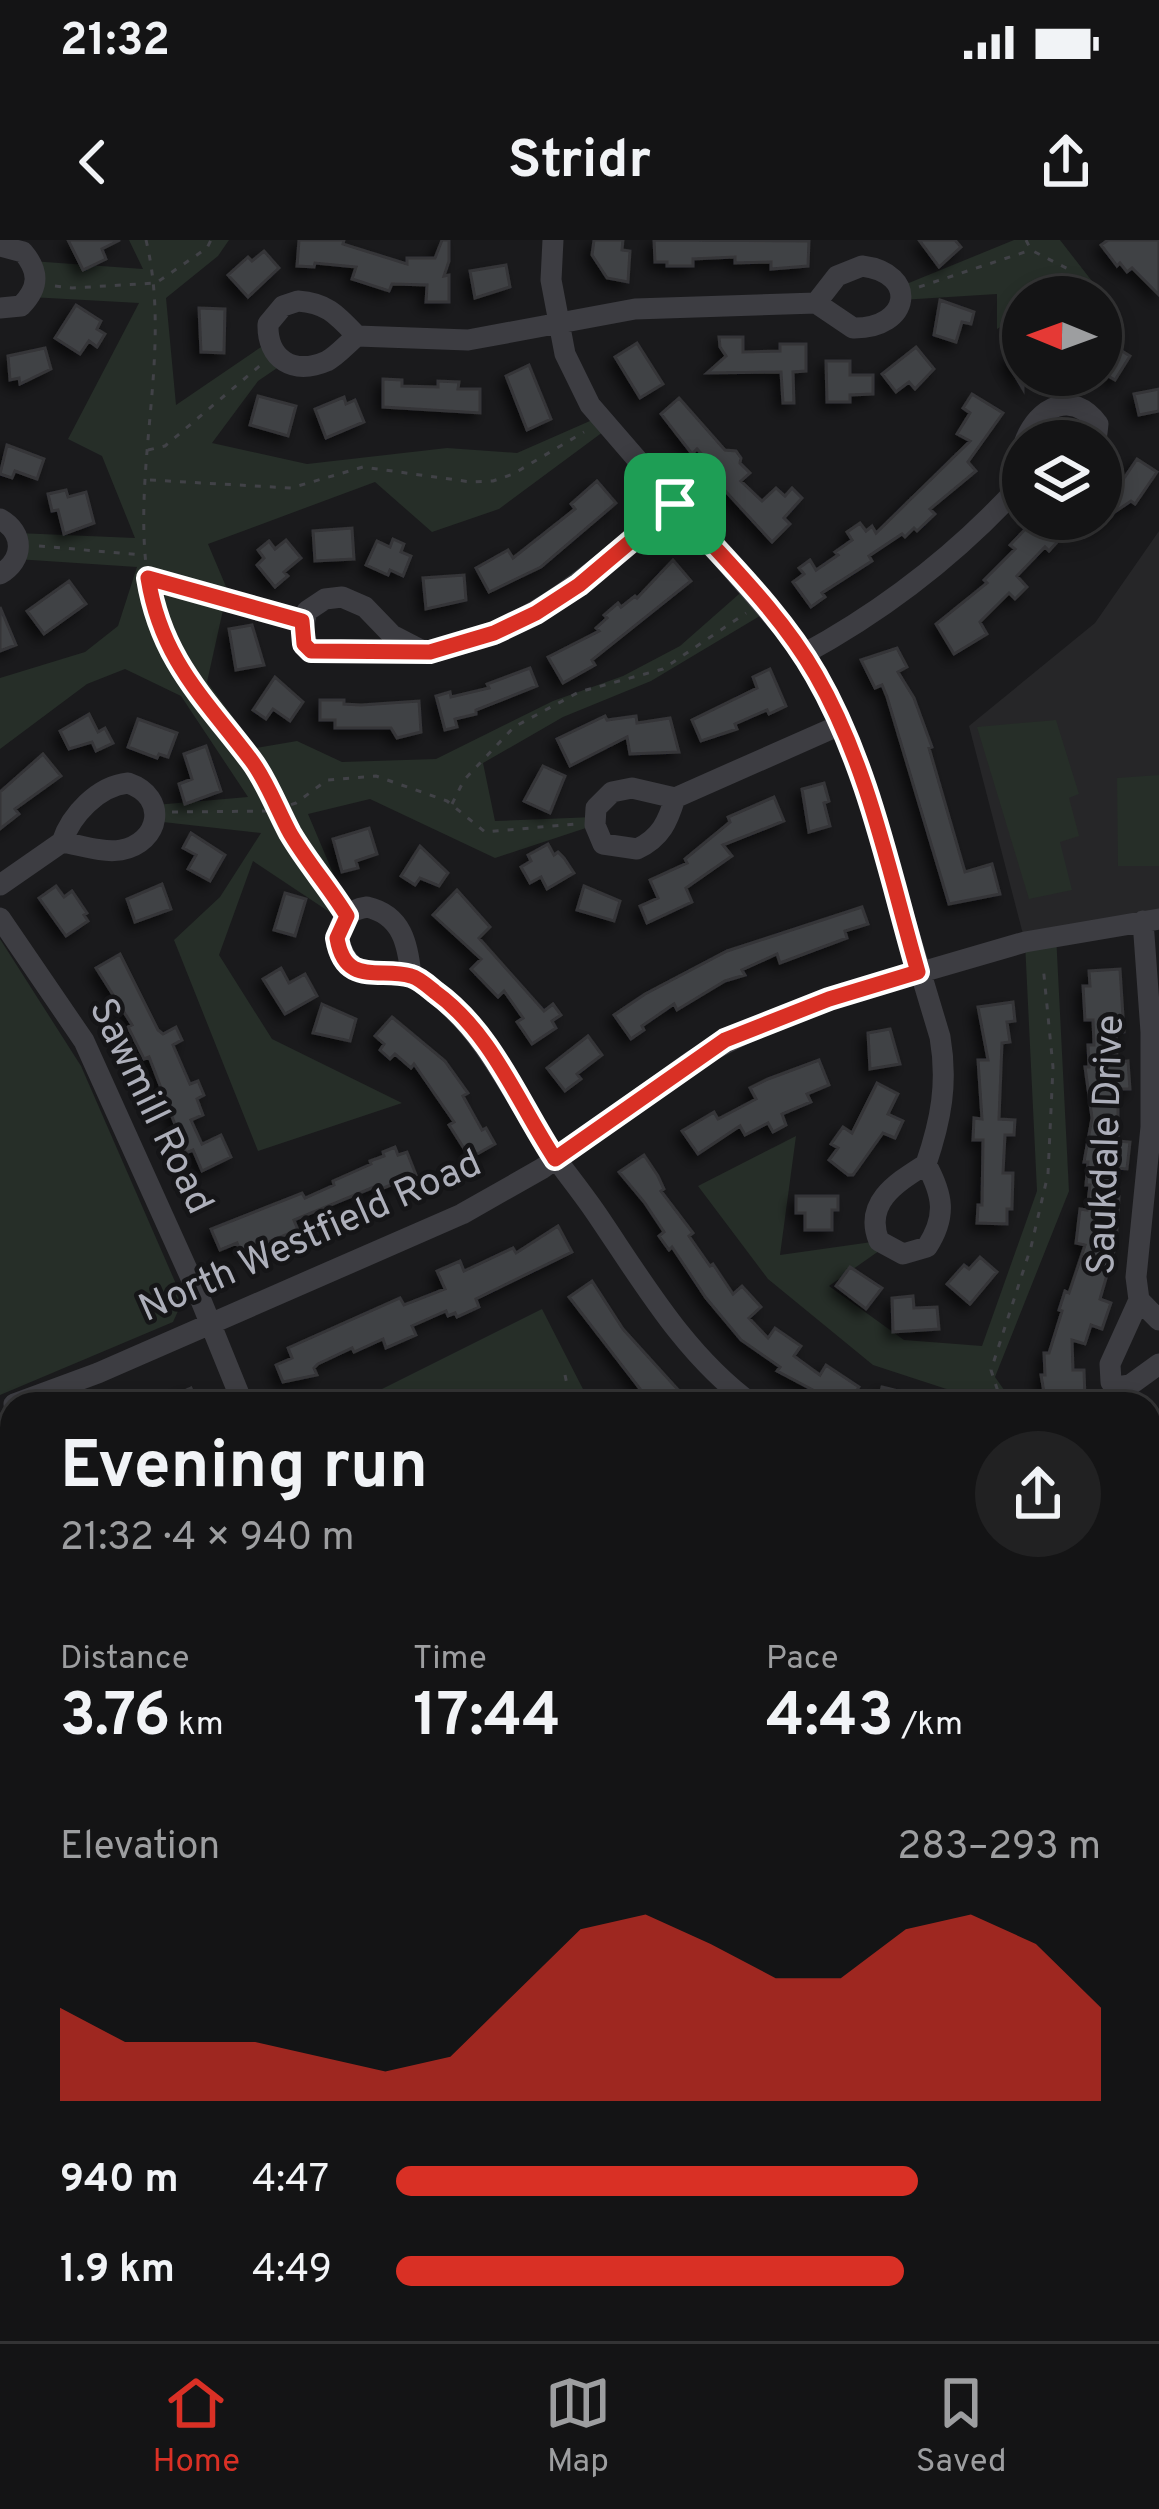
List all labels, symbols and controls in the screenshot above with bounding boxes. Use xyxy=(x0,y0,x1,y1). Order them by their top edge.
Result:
text: 21:32 xyxy=(60,14,170,71)
text: Stridr xyxy=(508,128,651,197)
icon: back xyxy=(60,129,126,195)
icon: share xyxy=(1033,129,1099,195)
north arrow xyxy=(1002,276,1122,396)
map controls xyxy=(1002,276,1122,540)
button: layers xyxy=(1002,420,1122,540)
pin xyxy=(624,453,726,555)
icon: arrive xyxy=(642,471,708,537)
street label: Sawmill Road xyxy=(76,991,222,1223)
street label: Saukdale Drive xyxy=(1079,1014,1137,1276)
street label: North Westfield Road xyxy=(132,1140,490,1336)
text: Evening run xyxy=(60,1428,428,1511)
button: share xyxy=(975,1431,1101,1557)
text: 21:32 · 4 × 940 m xyxy=(60,1515,355,1564)
text: Distance xyxy=(60,1639,190,1681)
text: Time xyxy=(413,1639,487,1681)
text: Pace xyxy=(766,1639,839,1681)
text: 3.76 xyxy=(60,1681,170,1757)
text: 17:44 xyxy=(413,1681,561,1757)
text: 4:43 xyxy=(766,1681,894,1757)
text: km xyxy=(170,1705,224,1747)
text: /km xyxy=(894,1705,963,1747)
text: Elevation xyxy=(60,1824,220,1873)
text: 283–293 m xyxy=(897,1824,1101,1873)
text: 940 m xyxy=(60,2157,179,2206)
text: 4:47 xyxy=(252,2157,329,2206)
text: 1.9 km xyxy=(60,2247,175,2296)
text: 4:49 xyxy=(252,2247,332,2296)
tab: Home xyxy=(152,2370,240,2484)
tab: Map xyxy=(545,2370,611,2484)
tab: Saved xyxy=(916,2370,1007,2484)

